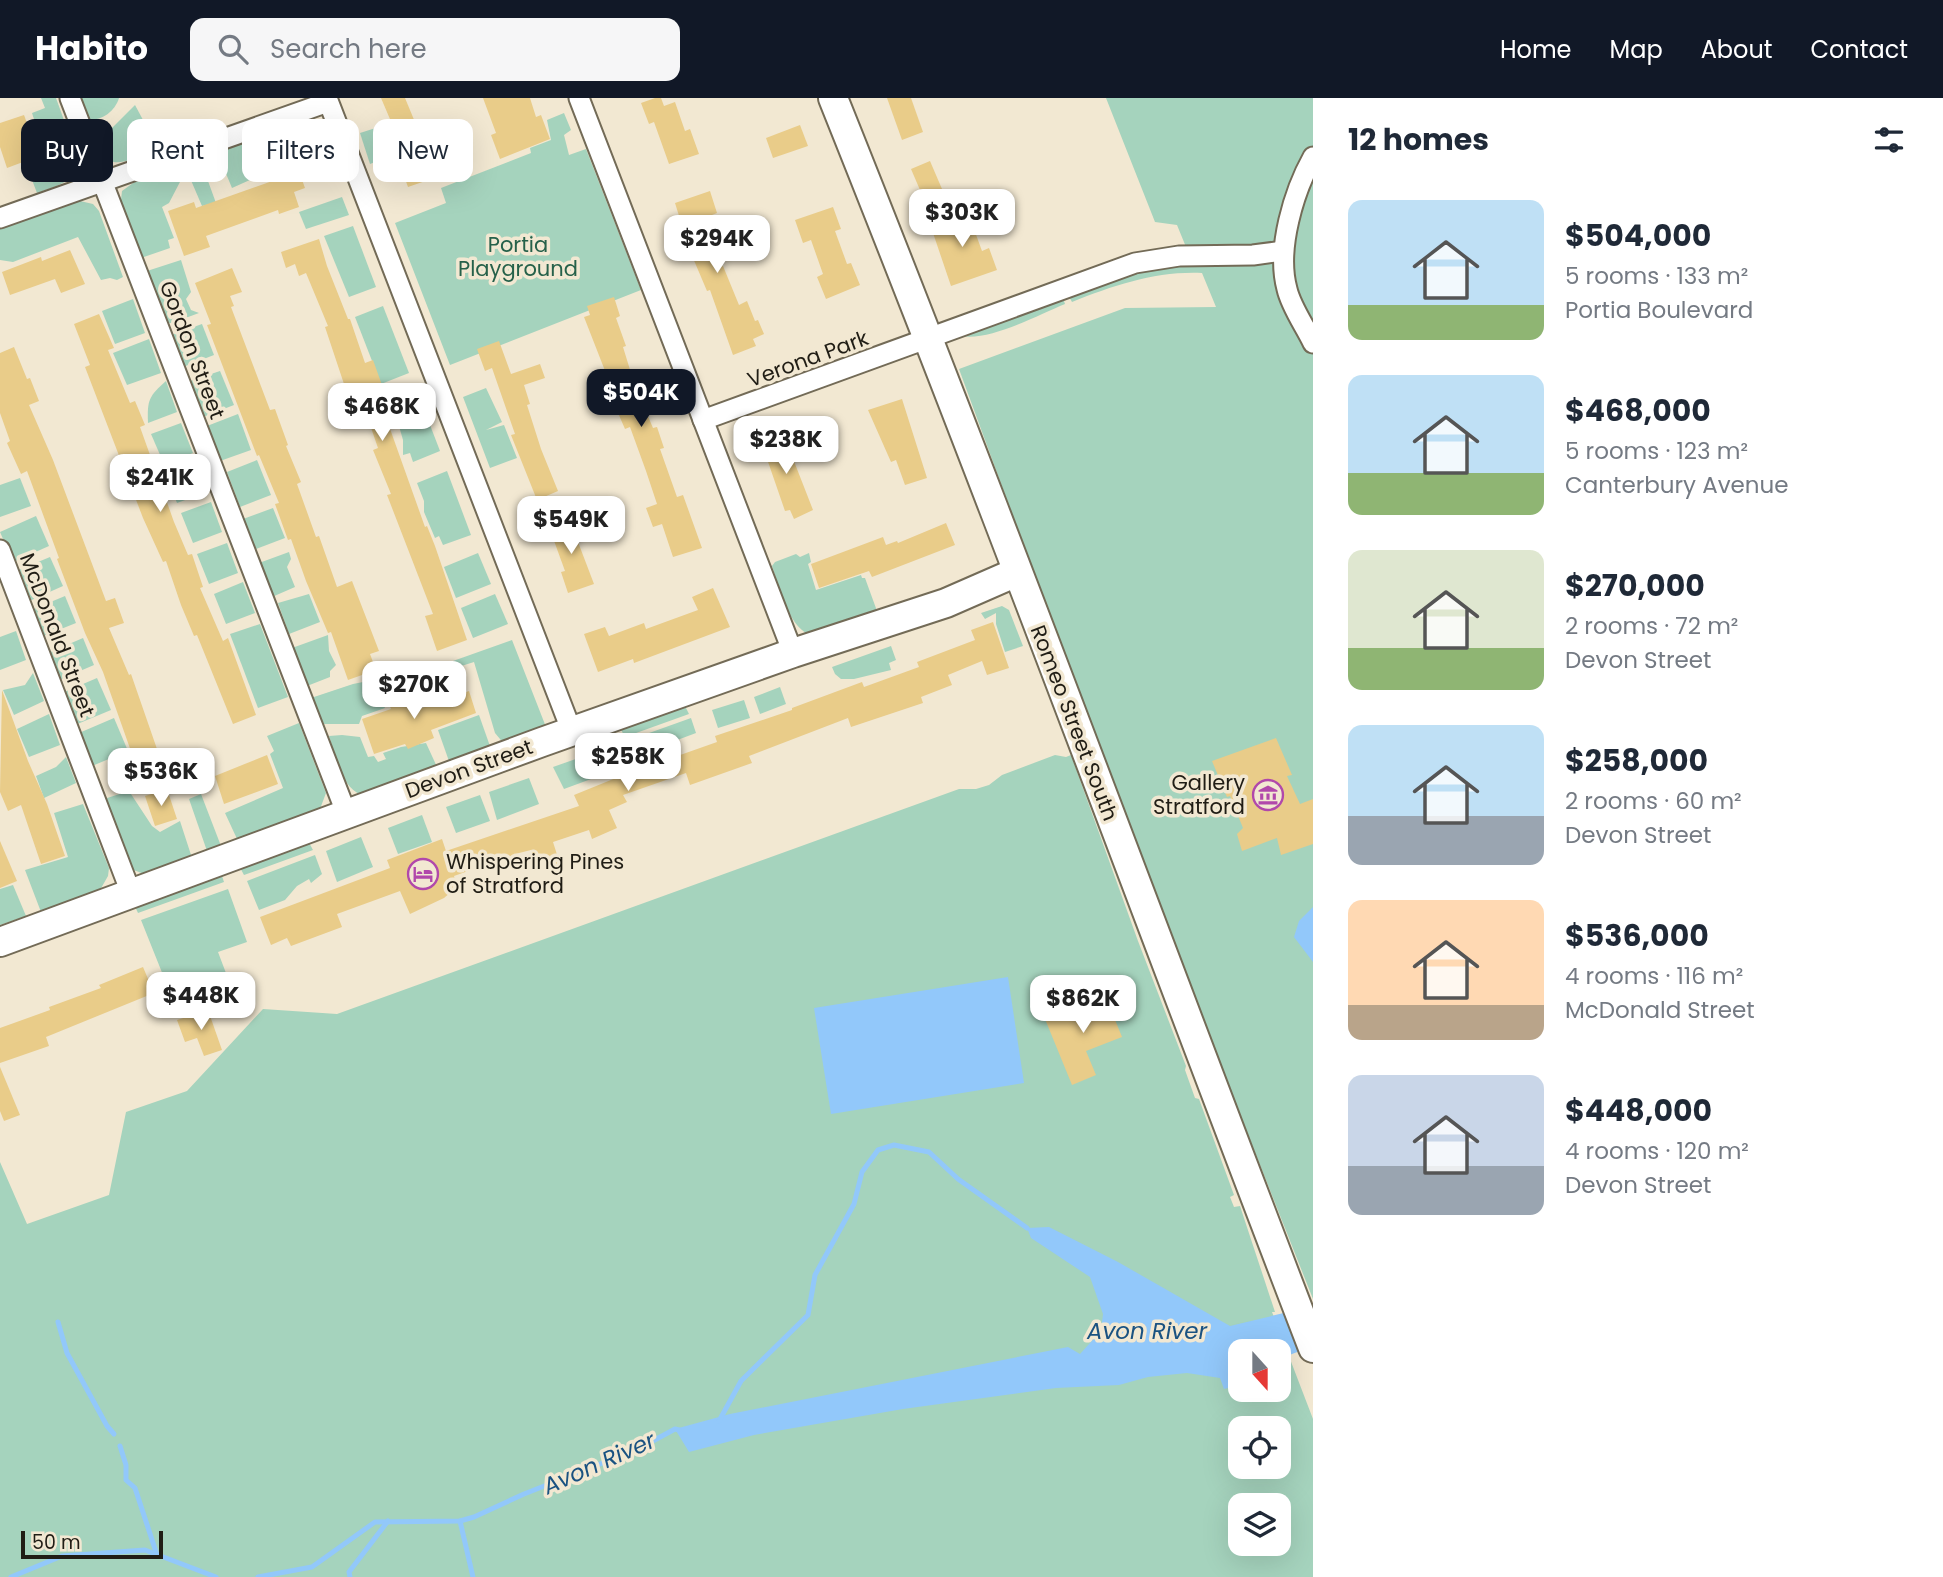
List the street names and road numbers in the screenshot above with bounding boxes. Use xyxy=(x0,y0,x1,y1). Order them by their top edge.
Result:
street label: Gordon Street xyxy=(153,277,232,423)
street label: Verona Park xyxy=(743,323,873,394)
street label: McDonald Street xyxy=(13,549,102,721)
street label: Romeo Street South xyxy=(1024,621,1125,825)
street label: Devon Street xyxy=(401,732,537,805)

